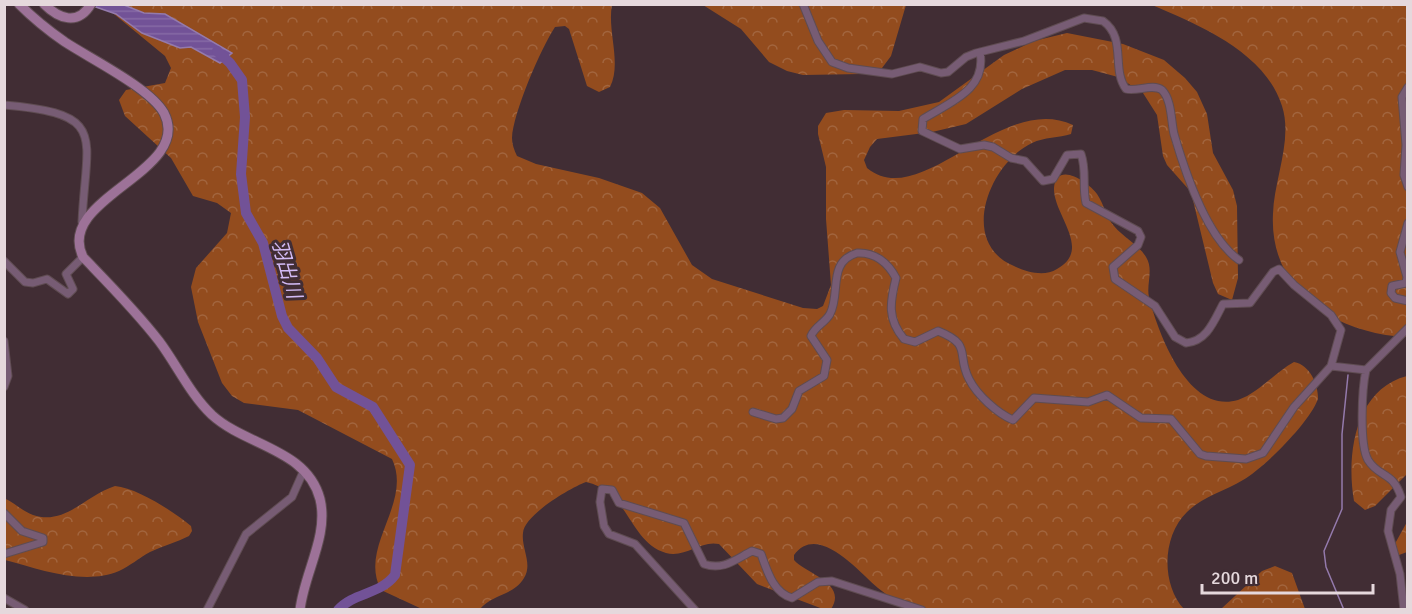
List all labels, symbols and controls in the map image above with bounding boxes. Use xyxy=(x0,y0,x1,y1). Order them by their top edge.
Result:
water label: 羽出川 xyxy=(266,237,307,303)
scale bar xyxy=(1202,557,1373,595)
text: 200 m xyxy=(1211,567,1258,589)

